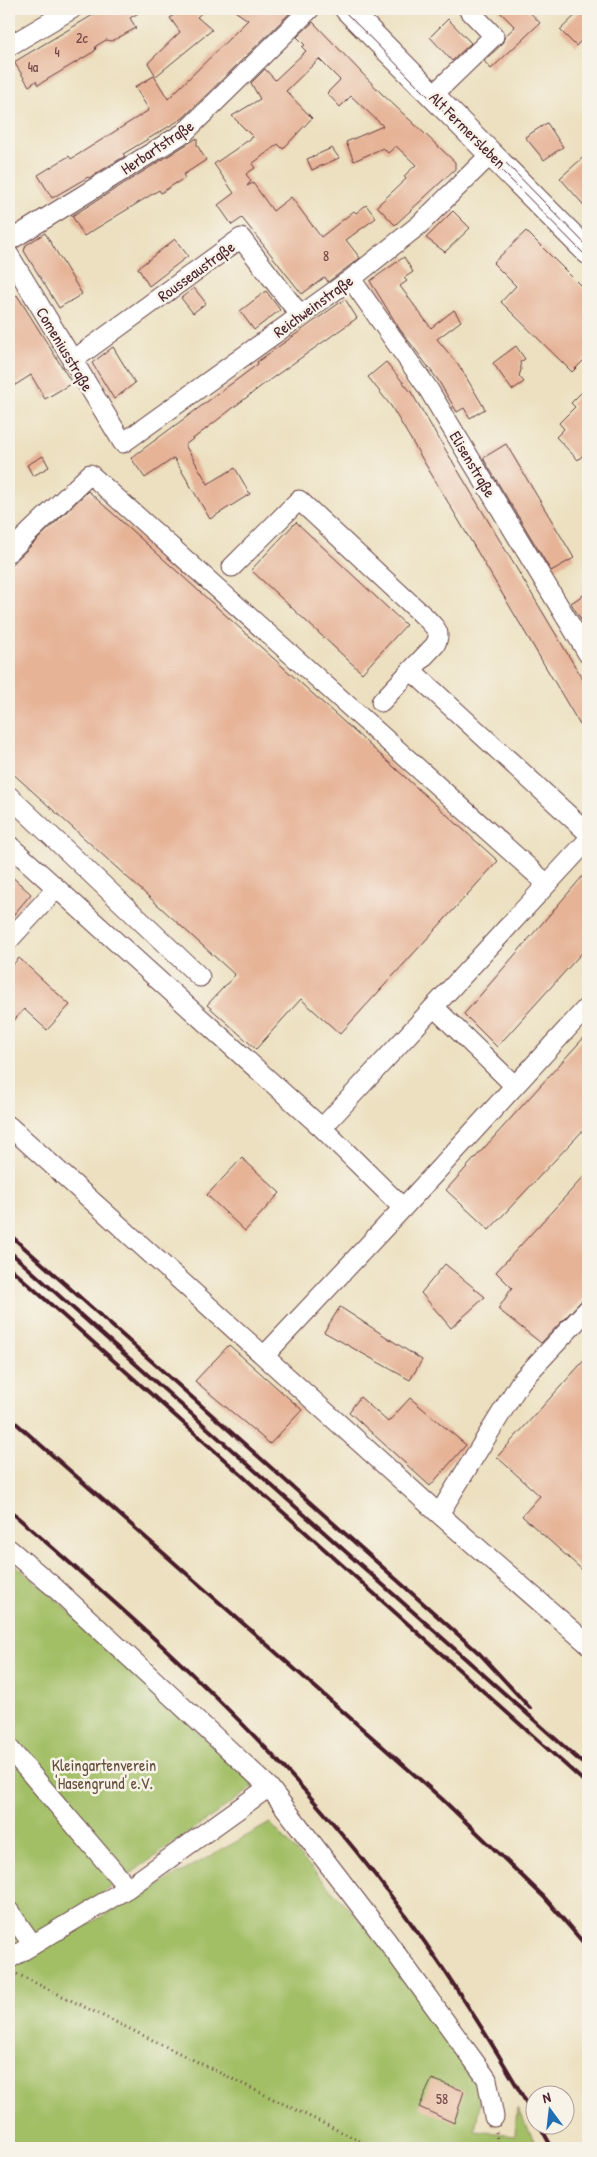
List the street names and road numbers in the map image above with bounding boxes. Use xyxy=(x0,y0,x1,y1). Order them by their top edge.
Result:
street label: Alt Fermersleben xyxy=(425,87,511,173)
street label: Herbartstraße xyxy=(116,114,198,179)
street label: Rousseaustraße xyxy=(153,235,240,306)
street label: Reichweinstraße xyxy=(269,269,358,342)
street label: Comeniusstraße xyxy=(31,303,99,396)
street label: Elisenstraße xyxy=(445,427,502,502)

